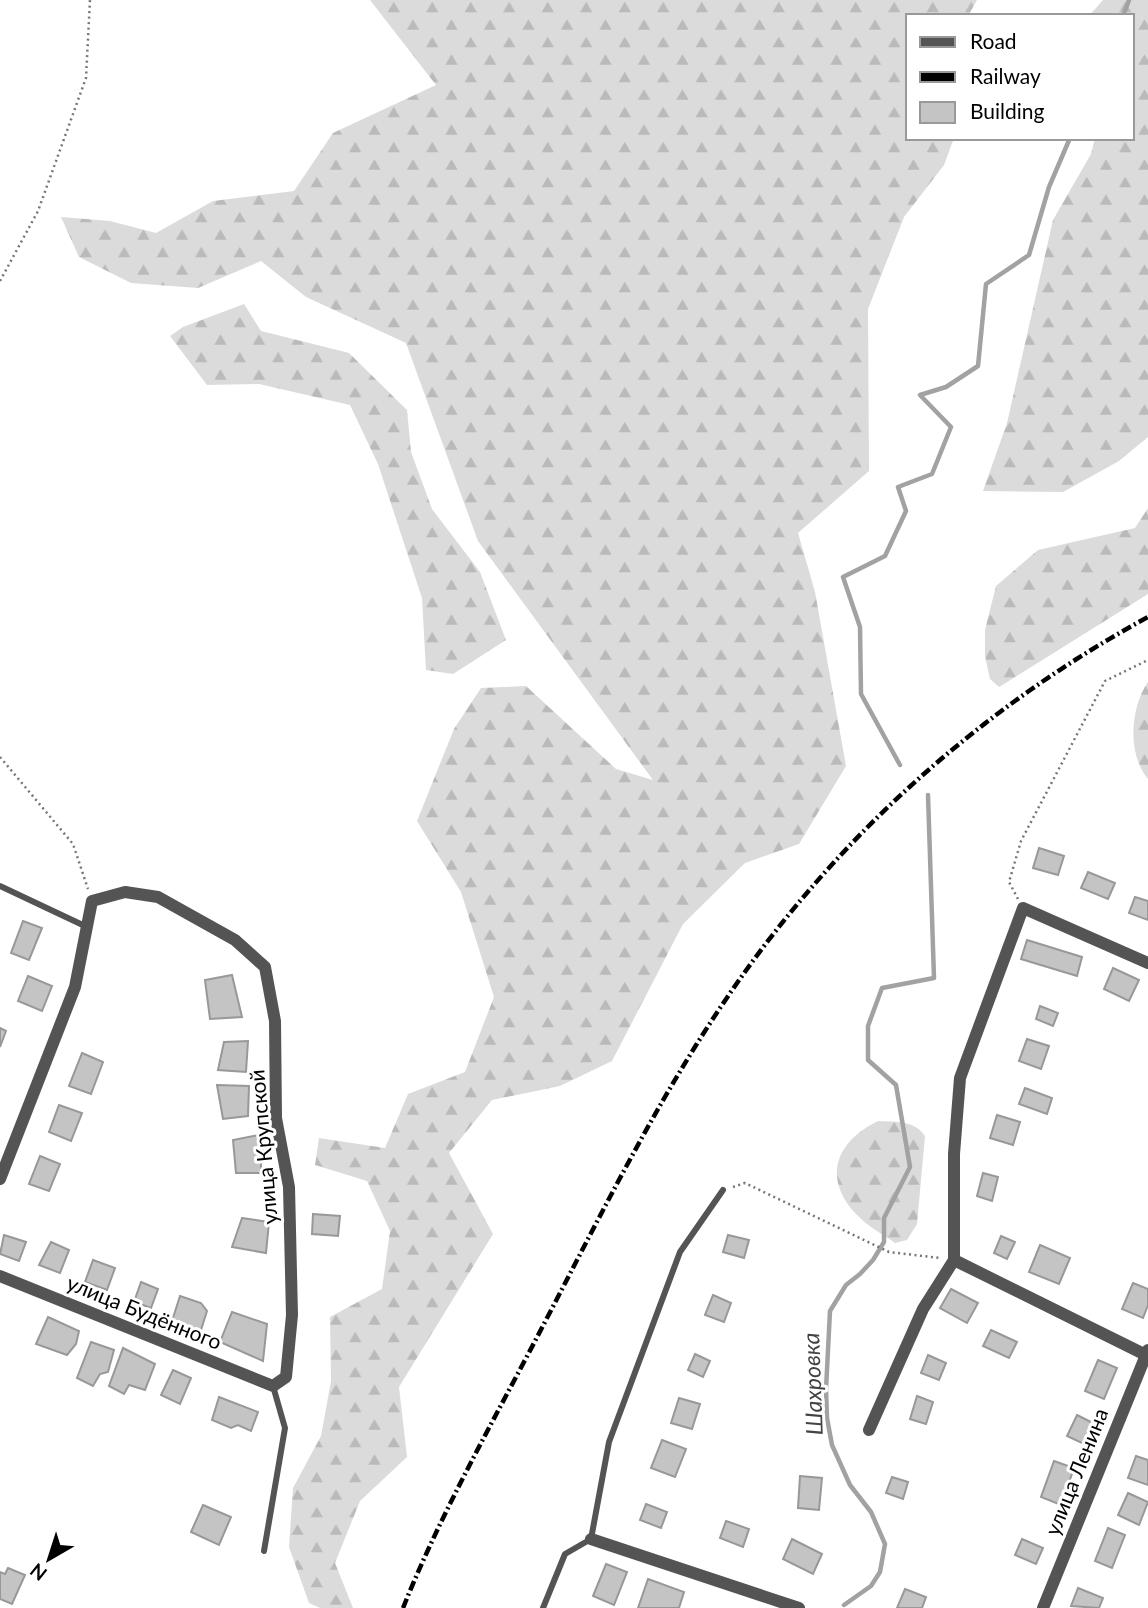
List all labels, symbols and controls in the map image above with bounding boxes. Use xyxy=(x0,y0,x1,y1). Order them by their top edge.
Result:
legend xyxy=(906,14,1134,140)
text: Road xyxy=(970,28,1017,53)
text: Railway xyxy=(970,63,1041,88)
text: Building xyxy=(970,98,1045,123)
street label: улица Крупской xyxy=(243,1069,282,1226)
street label: улица Будённого xyxy=(64,1269,226,1354)
water label: Шахровка xyxy=(796,1332,828,1436)
street label: улица Ленина xyxy=(1039,1404,1112,1539)
north arrow xyxy=(14,1524,84,1594)
text: N xyxy=(25,1559,51,1586)

